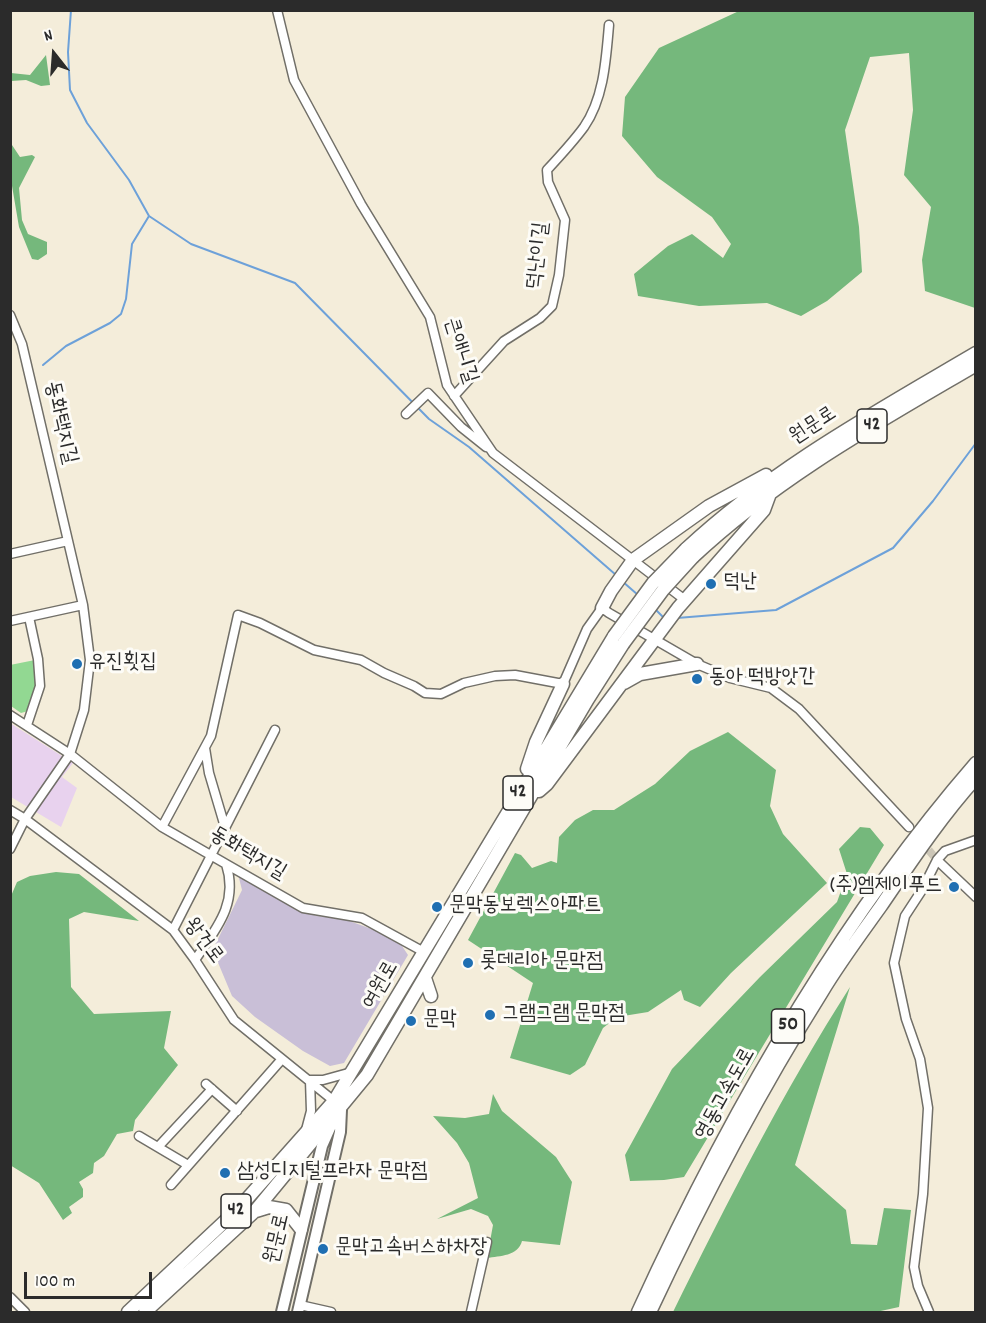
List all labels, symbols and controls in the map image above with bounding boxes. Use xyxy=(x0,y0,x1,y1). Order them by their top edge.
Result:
north arrow xyxy=(24,24,84,84)
text: N xyxy=(41,24,56,48)
street label: 덕난이길 xyxy=(524,221,556,291)
street label: 큰애니길 xyxy=(437,315,481,387)
street label: 동화택지길 xyxy=(37,379,81,467)
street label: 원문로 xyxy=(786,403,842,451)
road number: 42 xyxy=(857,409,887,443)
place label: 덕난 xyxy=(723,571,757,597)
marker: 덕난 xyxy=(704,577,718,591)
place label: 유진횟집 xyxy=(89,651,157,677)
marker: 유진횟집 xyxy=(70,657,84,671)
place label: 동아 떡방앗간 xyxy=(709,666,815,692)
marker: 동아 떡방앗간 xyxy=(690,672,704,686)
road number: 42 xyxy=(503,776,533,810)
street label: 동화택지길 xyxy=(204,823,290,887)
place label: (주)엠제이푸드 xyxy=(830,874,942,900)
marker: (주)엠제이푸드 xyxy=(947,880,961,894)
place label: 문막동보렉스아파트 xyxy=(449,894,601,920)
marker: 문막동보렉스아파트 xyxy=(430,900,444,914)
street label: 왕건로 xyxy=(177,914,227,970)
place label: 롯데리아 문막점 xyxy=(480,950,603,976)
marker: 롯데리아 문막점 xyxy=(461,956,475,970)
street label: 여원로 xyxy=(358,958,406,1014)
place label: 그램그램 문막점 xyxy=(502,1002,625,1028)
place label: 문막 xyxy=(423,1008,457,1034)
marker: 그램그램 문막점 xyxy=(483,1008,497,1022)
road number: 50 xyxy=(772,1009,804,1043)
marker: 문막 xyxy=(404,1014,418,1028)
street label: 영동고속도로 xyxy=(691,1045,763,1145)
place label: 삼성디지털프라자 문막점 xyxy=(237,1160,428,1186)
marker: 삼성디지털프라자 문막점 xyxy=(218,1166,232,1180)
road number: 42 xyxy=(221,1194,251,1228)
street label: 원문로 xyxy=(261,1211,297,1267)
place label: 문막고속버스하차장 xyxy=(335,1236,487,1262)
marker: 문막고속버스하차장 xyxy=(316,1242,330,1256)
scale bar xyxy=(27,1260,154,1298)
text: 100 m xyxy=(35,1270,75,1295)

